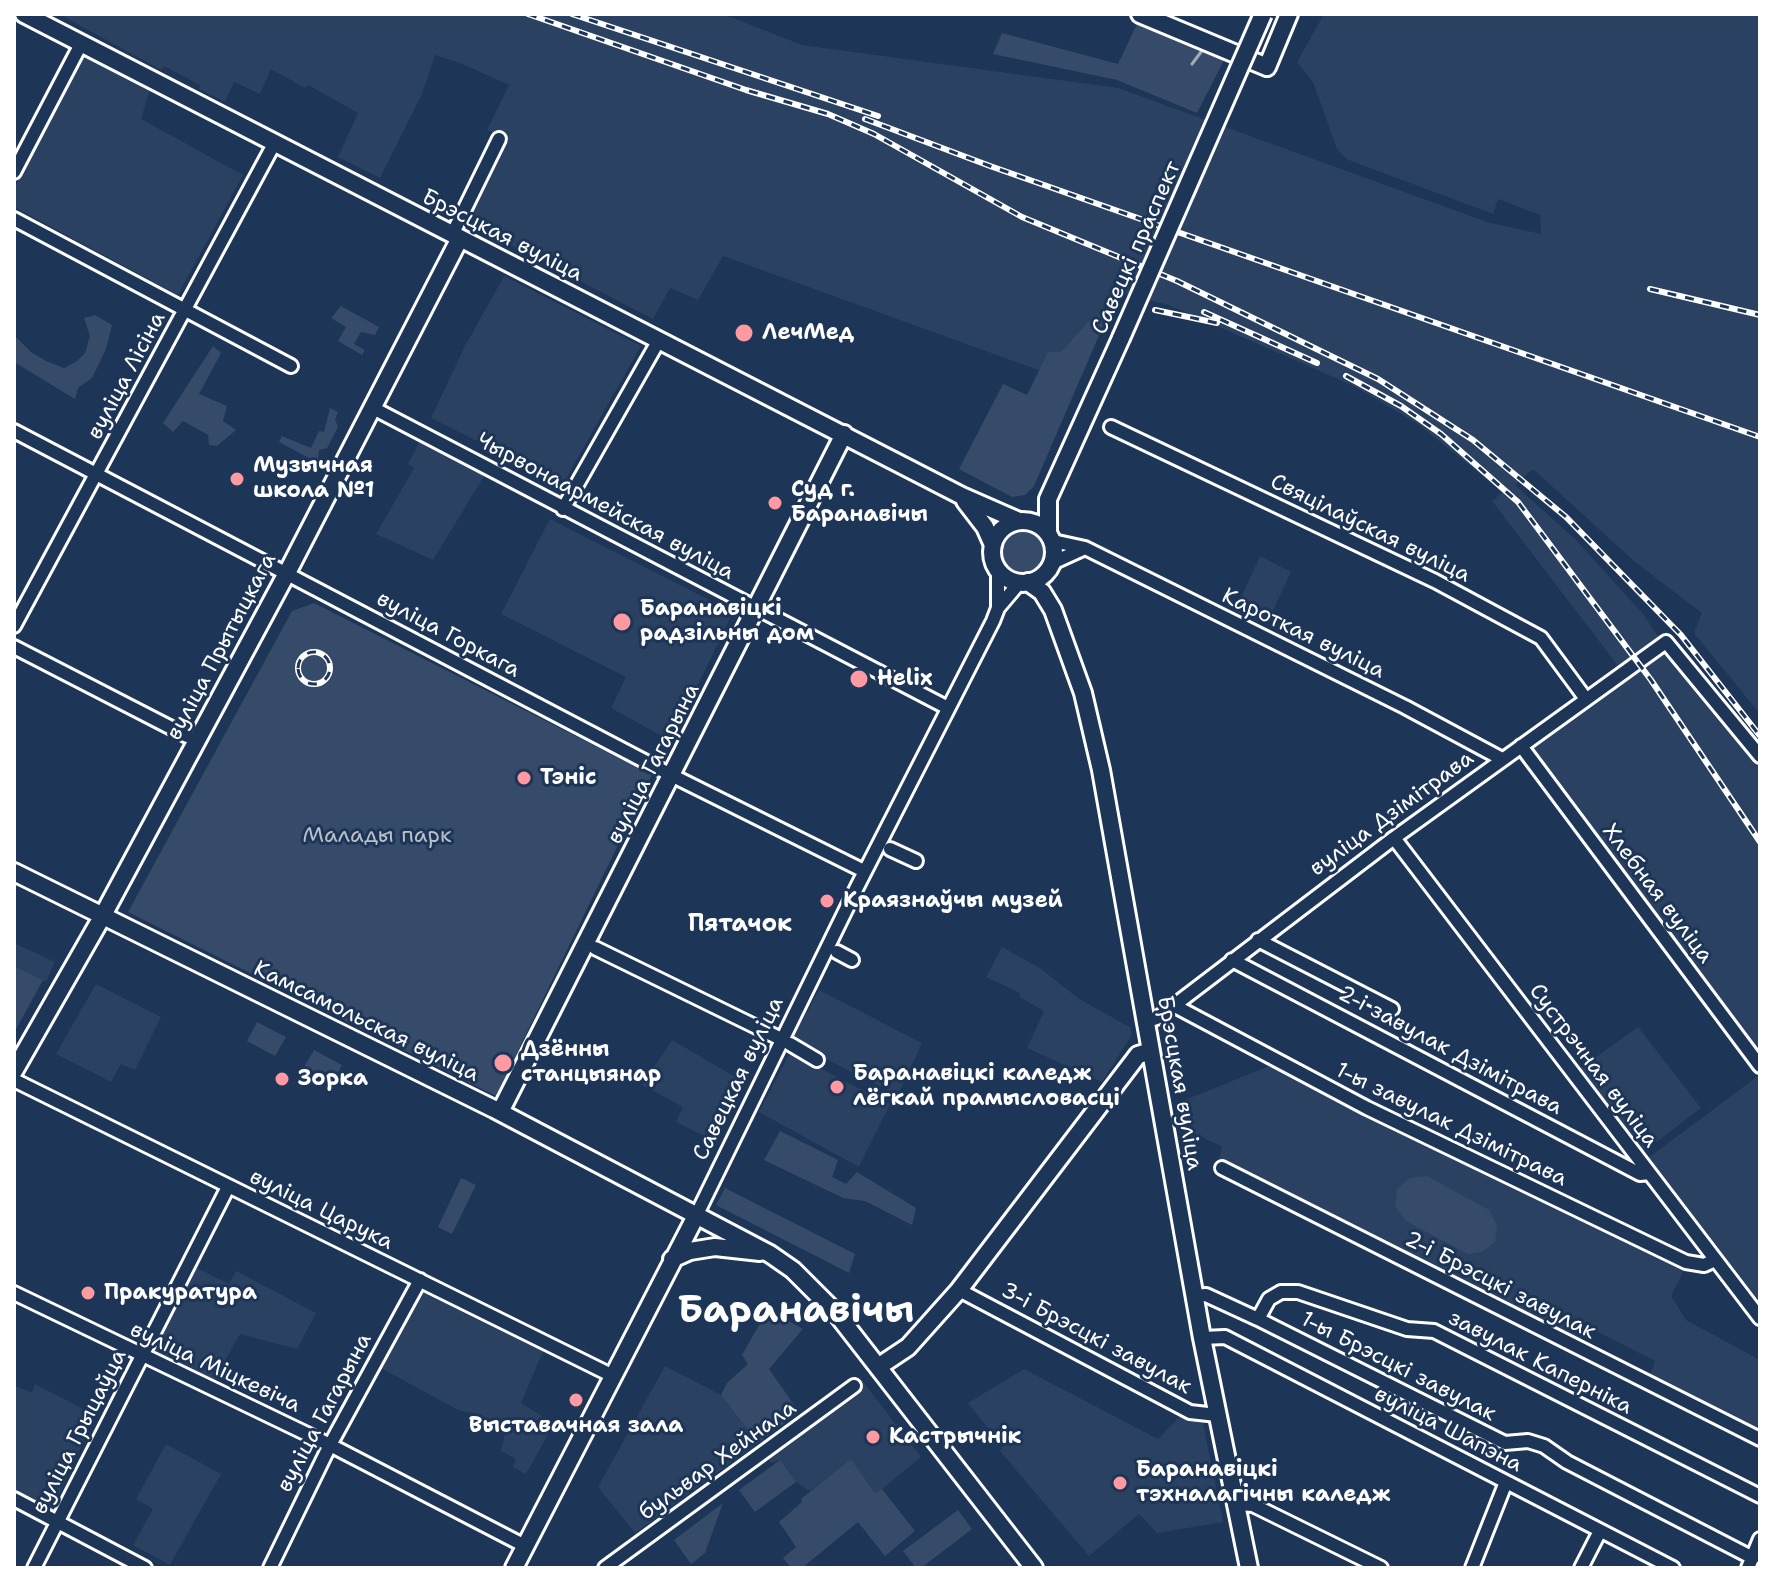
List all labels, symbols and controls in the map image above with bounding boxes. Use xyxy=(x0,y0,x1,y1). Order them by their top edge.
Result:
street label: Савецкі праспект xyxy=(1087,157,1187,339)
street label: Брэсцкая вуліца xyxy=(417,184,587,288)
street label: вуліца Лісіна xyxy=(82,308,172,444)
place label: ЛечМед xyxy=(762,320,854,346)
marker: ЛечМед xyxy=(733,322,755,344)
street label: Чырвонаармейская вуліца xyxy=(472,428,738,586)
place label: Музычная школа №1 xyxy=(253,453,375,504)
street label: Свяцілаўская вуліца xyxy=(1266,469,1474,589)
marker: Музычная школа №1 xyxy=(228,470,246,488)
place label: Суд г. Баранавічы xyxy=(791,477,928,528)
marker: Суд г. Баранавічы xyxy=(766,494,784,512)
street label: вуліца Прытыцкага xyxy=(162,549,282,745)
street label: Кароткая вуліца xyxy=(1217,583,1389,685)
street label: вуліца Горкага xyxy=(372,586,524,684)
place label: Баранавіцкі радзільны дом xyxy=(640,596,814,648)
marker: Баранавіцкі радзільны дом xyxy=(611,611,633,633)
place label: Helix xyxy=(877,666,933,692)
marker: Helix xyxy=(848,668,870,690)
street label: вуліца Гагарына xyxy=(602,679,706,849)
street label: вуліца Дзімітрава xyxy=(1305,746,1479,882)
place label: Тэніс xyxy=(540,765,597,791)
marker: Тэніс xyxy=(515,769,533,787)
street label: Хлебная вуліца xyxy=(1596,819,1718,969)
park label: Малады парк xyxy=(302,823,452,849)
place label: Краязнаўчы музей xyxy=(843,888,1063,914)
marker: Краязнаўчы музей xyxy=(818,892,836,910)
district label: Пятачок xyxy=(688,911,792,939)
street label: Камсамольская вуліца xyxy=(249,956,483,1088)
street label: Сустрэчная вуліца xyxy=(1523,979,1663,1153)
street label: 2-і завулак Дзімітрава xyxy=(1334,981,1566,1121)
street label: Савецкая вуліца xyxy=(688,993,790,1165)
street label: Брэсцкая вуліца xyxy=(1151,994,1207,1172)
place label: Дзённы станцыянар xyxy=(521,1037,661,1088)
marker: Дзённы станцыянар xyxy=(492,1052,514,1074)
street label: 1-ы завулак Дзімітрава xyxy=(1331,1057,1571,1193)
place label: Баранавіцкі каледж лёгкай прамысловасці xyxy=(853,1061,1120,1112)
place label: Зорка xyxy=(298,1066,368,1092)
marker: Зорка xyxy=(273,1070,291,1088)
marker: Баранавіцкі каледж лёгкай прамысловасці xyxy=(828,1078,846,1096)
street label: вуліца Царука xyxy=(245,1164,397,1256)
street label: 2-і Брэсцкі завулак xyxy=(1400,1226,1600,1346)
street label: 3-і Брэсцкі завулак xyxy=(996,1278,1196,1400)
place label: Пракуратура xyxy=(104,1280,257,1306)
marker: Пракуратура xyxy=(79,1284,97,1302)
district label: Баранавічы xyxy=(678,1289,914,1335)
street label: завулак Каперніка xyxy=(1444,1305,1636,1421)
street label: 1-ы Брэсцкі завулак xyxy=(1296,1306,1500,1428)
street label: вуліца Міцкевіча xyxy=(126,1317,304,1419)
street label: вуліца Гагарына xyxy=(272,1329,378,1497)
street label: вуліца Грыцаўца xyxy=(27,1345,133,1519)
street label: вуліца Шапэна xyxy=(1370,1381,1526,1479)
marker: Выставачная зала xyxy=(567,1391,585,1409)
street label: бульвар Хейнала xyxy=(634,1395,802,1527)
place label: Выставачная зала xyxy=(469,1413,683,1439)
place label: Кастрычнік xyxy=(889,1424,1021,1450)
marker: Кастрычнік xyxy=(864,1428,882,1446)
place label: Баранавіцкі тэхналагічны каледж xyxy=(1136,1457,1390,1508)
marker: Баранавіцкі тэхналагічны каледж xyxy=(1111,1474,1129,1492)

